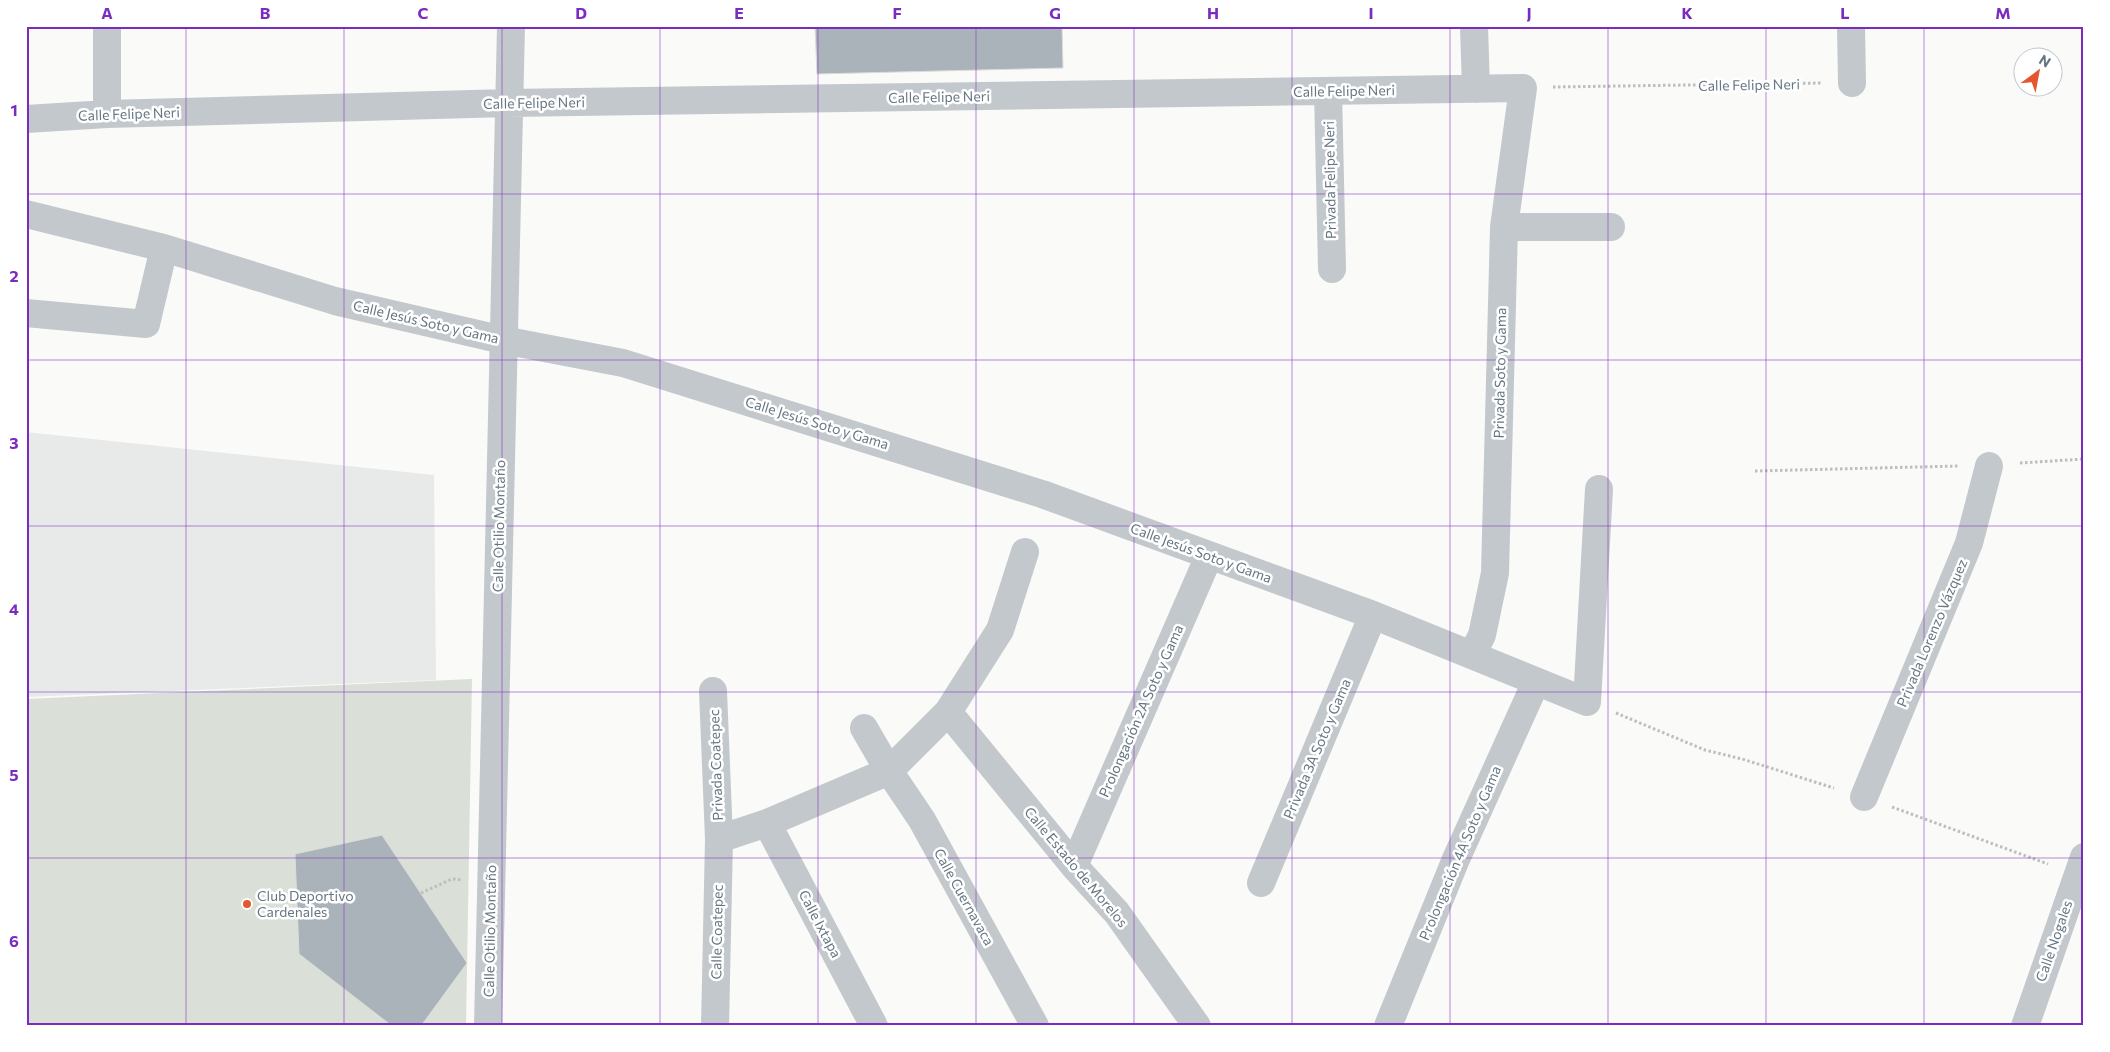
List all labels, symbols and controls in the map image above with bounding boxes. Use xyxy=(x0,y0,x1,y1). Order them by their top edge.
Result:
text: A xyxy=(101,3,113,22)
text: B xyxy=(260,3,271,22)
text: C xyxy=(418,3,429,22)
text: D xyxy=(575,3,587,22)
text: E xyxy=(734,3,744,22)
text: F xyxy=(892,3,902,22)
text: G xyxy=(1049,3,1061,22)
text: H xyxy=(1207,3,1219,22)
text: I xyxy=(1368,3,1374,22)
text: J xyxy=(1526,3,1532,22)
text: K xyxy=(1681,3,1693,22)
text: L xyxy=(1840,3,1850,22)
text: M xyxy=(1995,3,2011,22)
north arrow xyxy=(2012,48,2062,98)
text: N xyxy=(2036,51,2054,71)
street label: Calle Felipe Neri xyxy=(1698,75,1800,94)
street label: Calle Felipe Neri xyxy=(1293,81,1395,100)
street label: Calle Felipe Neri xyxy=(888,87,990,106)
street label: Calle Felipe Neri xyxy=(483,93,585,112)
text: 1 xyxy=(10,100,18,119)
street label: Calle Felipe Neri xyxy=(78,103,180,124)
street label: Privada Felipe Neri xyxy=(1320,121,1339,239)
text: 2 xyxy=(9,266,19,285)
street label: Calle Jesús Soto y Gama xyxy=(352,296,501,347)
street label: Privada Soto y Gama xyxy=(1490,308,1509,438)
street label: Calle Jesús Soto y Gama xyxy=(743,393,891,452)
text: 3 xyxy=(9,433,19,452)
street label: Calle Otilio Montaño xyxy=(489,460,508,592)
street label: Calle Jesús Soto y Gama xyxy=(1128,519,1274,586)
street label: Privada Lorenzo Vázquez xyxy=(1893,556,1970,709)
text: 4 xyxy=(9,599,19,618)
street label: Prolongación 2A Soto y Gama xyxy=(1095,622,1186,800)
street label: Privada 3A Soto y Gama xyxy=(1279,676,1354,821)
street label: Privada Coatepec xyxy=(705,709,726,821)
street label: Prolongación 4A Soto y Gama xyxy=(1415,763,1504,943)
text: 5 xyxy=(9,765,19,784)
street label: Calle Estado de Morelos xyxy=(1021,803,1132,930)
street label: Calle Cuernavaca xyxy=(931,845,998,948)
street label: Calle Otilio Montaño xyxy=(480,865,499,997)
street label: Calle Coatepec xyxy=(707,884,726,980)
place label: Club Deportivo Cardenales xyxy=(257,887,354,920)
street label: Calle Ixtapa xyxy=(796,887,845,960)
marker: Club Deportivo Cardenales xyxy=(241,898,253,910)
street label: Calle Nogales xyxy=(2032,898,2075,984)
text: 6 xyxy=(9,931,19,950)

